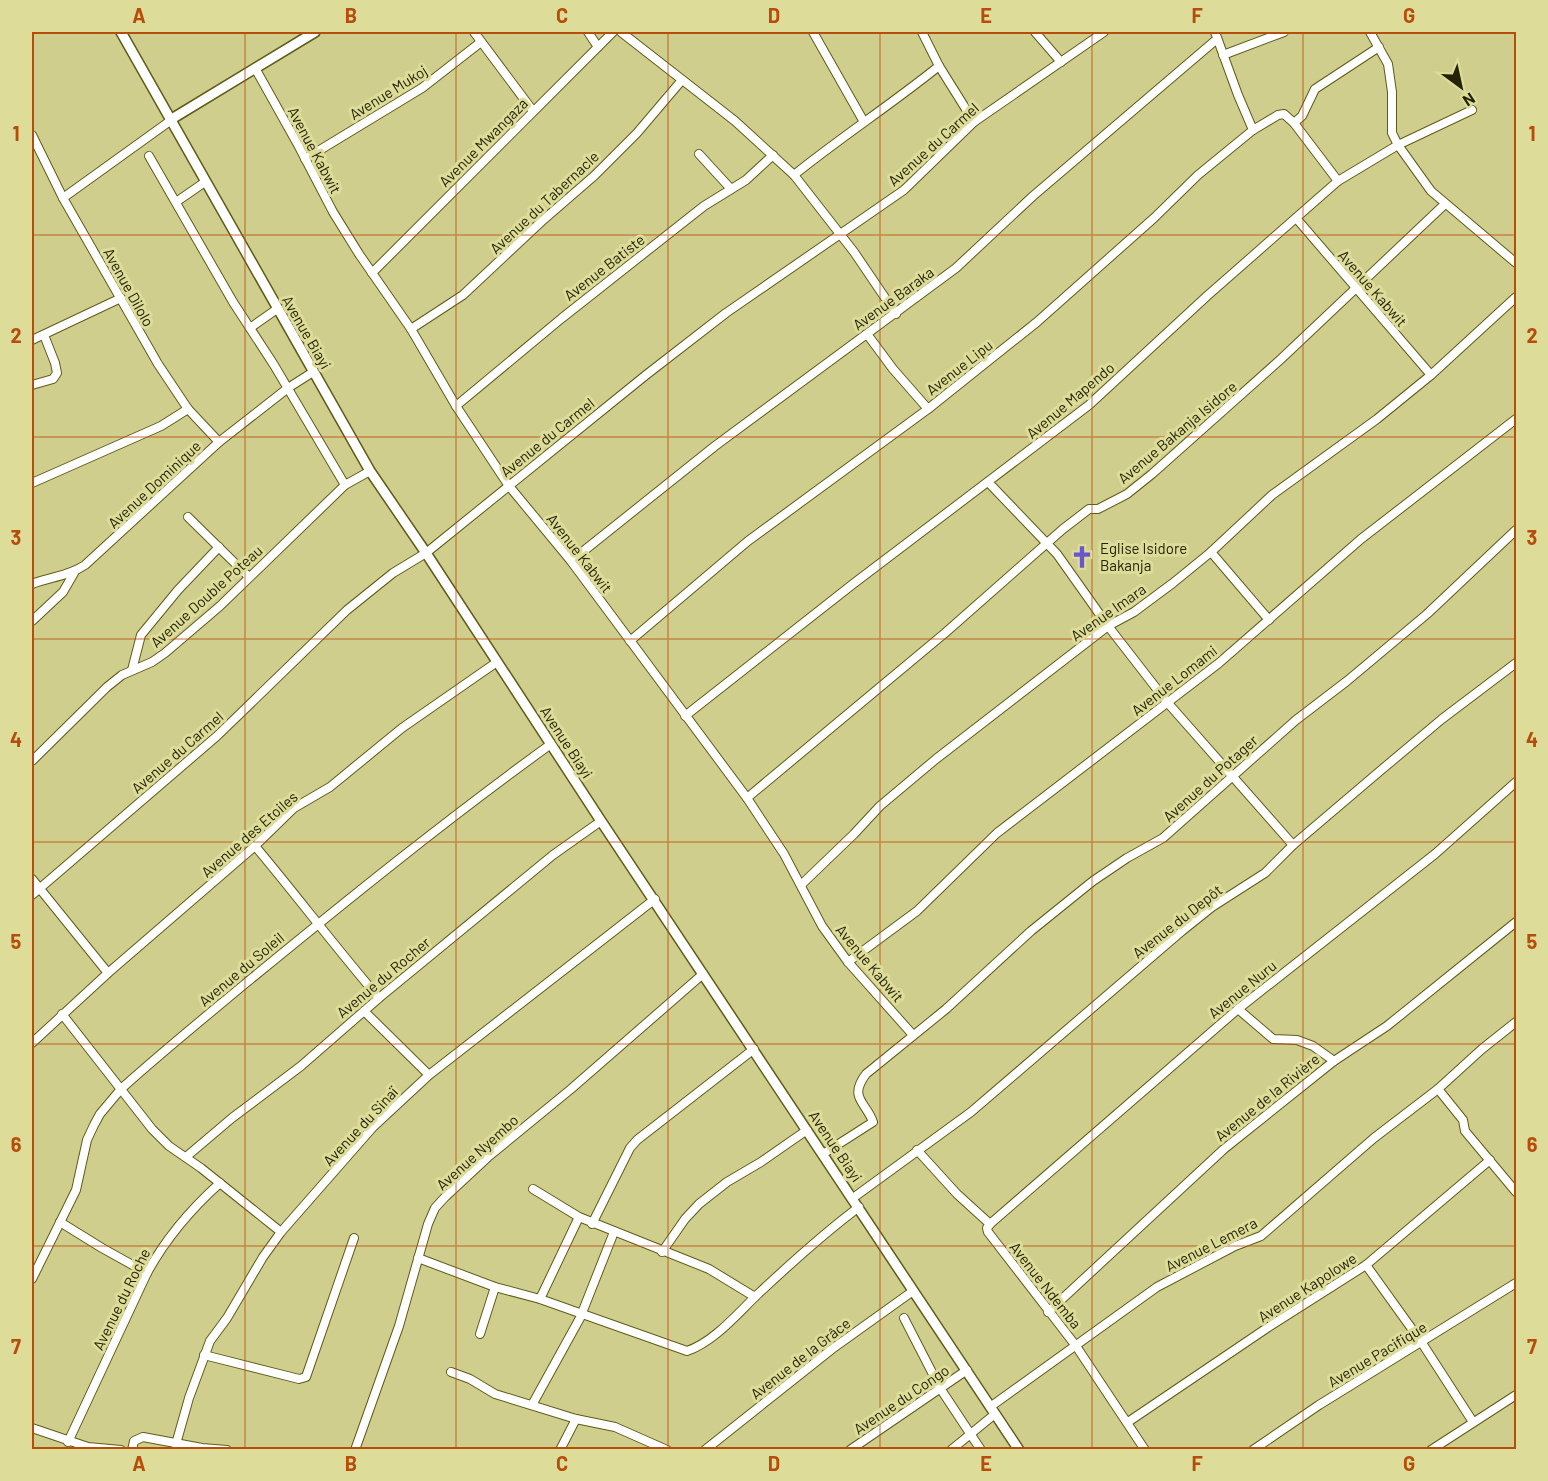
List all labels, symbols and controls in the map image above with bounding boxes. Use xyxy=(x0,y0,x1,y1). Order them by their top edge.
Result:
text: A xyxy=(132,3,146,27)
text: B xyxy=(345,3,357,27)
text: C xyxy=(556,3,568,27)
text: D xyxy=(768,3,780,27)
text: E xyxy=(980,3,992,27)
text: F xyxy=(1191,3,1203,27)
text: G xyxy=(1403,3,1415,27)
north arrow xyxy=(1431,57,1491,117)
street label: Avenue Mukoj xyxy=(346,61,430,123)
text: N xyxy=(1460,89,1479,111)
street label: Avenue Mwangaza xyxy=(435,94,531,190)
street label: Avenue du Carmel xyxy=(884,99,982,189)
street label: Avenue Kabwit xyxy=(285,104,345,196)
text: 1 xyxy=(12,121,20,145)
text: 1 xyxy=(1528,121,1536,145)
street label: Avenue du Tabernacle xyxy=(486,147,602,257)
street label: Avenue Batiste xyxy=(560,230,648,304)
street label: Avenue Dilolo xyxy=(100,245,158,329)
street label: Avenue Kabwit xyxy=(1335,246,1411,330)
street label: Avenue Baraka xyxy=(849,263,937,333)
street label: Avenue Biayi xyxy=(279,292,335,372)
text: 2 xyxy=(10,323,22,347)
text: 2 xyxy=(1526,323,1538,347)
street label: Avenue Lipu xyxy=(922,335,996,399)
street label: Avenue Mapendo xyxy=(1022,358,1118,442)
street label: Avenue Bakanja Isidore xyxy=(1114,377,1240,487)
street label: Avenue du Carmel xyxy=(496,394,598,480)
street label: Avenue Dominique xyxy=(104,436,204,532)
street label: Avenue Kabwit xyxy=(543,510,617,596)
text: 3 xyxy=(11,525,21,549)
text: 3 xyxy=(1527,525,1537,549)
place label: Eglise Isidore Bakanja xyxy=(1100,539,1187,574)
street label: Avenue Double Poteau xyxy=(146,541,266,651)
church icon: Eglise Isidore Bakanja xyxy=(1069,544,1095,570)
street label: Avenue Imara xyxy=(1067,579,1149,645)
street label: Avenue Lomami xyxy=(1128,641,1220,719)
street label: Avenue Biayi xyxy=(537,703,597,781)
street label: Avenue du Carmel xyxy=(127,707,227,797)
text: 4 xyxy=(10,727,22,751)
text: 4 xyxy=(1526,727,1538,751)
street label: Avenue du Potager xyxy=(1159,730,1261,825)
street label: Avenue des Etoiles xyxy=(197,787,301,881)
street label: Avenue du Depôt xyxy=(1129,880,1225,962)
street label: Avenue Kabwit xyxy=(832,921,908,1005)
street label: Avenue du Soleil xyxy=(195,928,287,1010)
text: 5 xyxy=(11,929,22,953)
text: 5 xyxy=(1527,929,1538,953)
street label: Avenue du Rocher xyxy=(333,932,434,1021)
street label: Avenue Nuru xyxy=(1204,956,1280,1022)
street label: Avenue de la Rivière xyxy=(1211,1049,1323,1145)
street label: Avenue du Sinaï xyxy=(319,1082,402,1169)
street label: Avenue Biayi xyxy=(806,1107,866,1185)
street label: Avenue Nyembo xyxy=(432,1110,522,1194)
text: 6 xyxy=(11,1132,22,1156)
text: 6 xyxy=(1527,1132,1538,1156)
street label: Avenue Lemera xyxy=(1162,1213,1260,1275)
street label: Avenue Ndemba xyxy=(1007,1238,1085,1332)
street label: Avenue du Roche xyxy=(89,1245,153,1353)
street label: Avenue Kapolowe xyxy=(1254,1248,1360,1326)
street label: Avenue de la Grâce xyxy=(746,1313,854,1403)
street label: Avenue Pacifique xyxy=(1324,1317,1430,1391)
text: 7 xyxy=(11,1334,21,1358)
text: 7 xyxy=(1527,1334,1537,1358)
street label: Avenue du Congo xyxy=(850,1360,952,1438)
text: A xyxy=(132,1451,146,1475)
text: B xyxy=(345,1451,357,1475)
text: C xyxy=(556,1451,568,1475)
text: D xyxy=(768,1451,780,1475)
text: E xyxy=(980,1451,992,1475)
text: F xyxy=(1191,1451,1203,1475)
text: G xyxy=(1403,1451,1415,1475)

